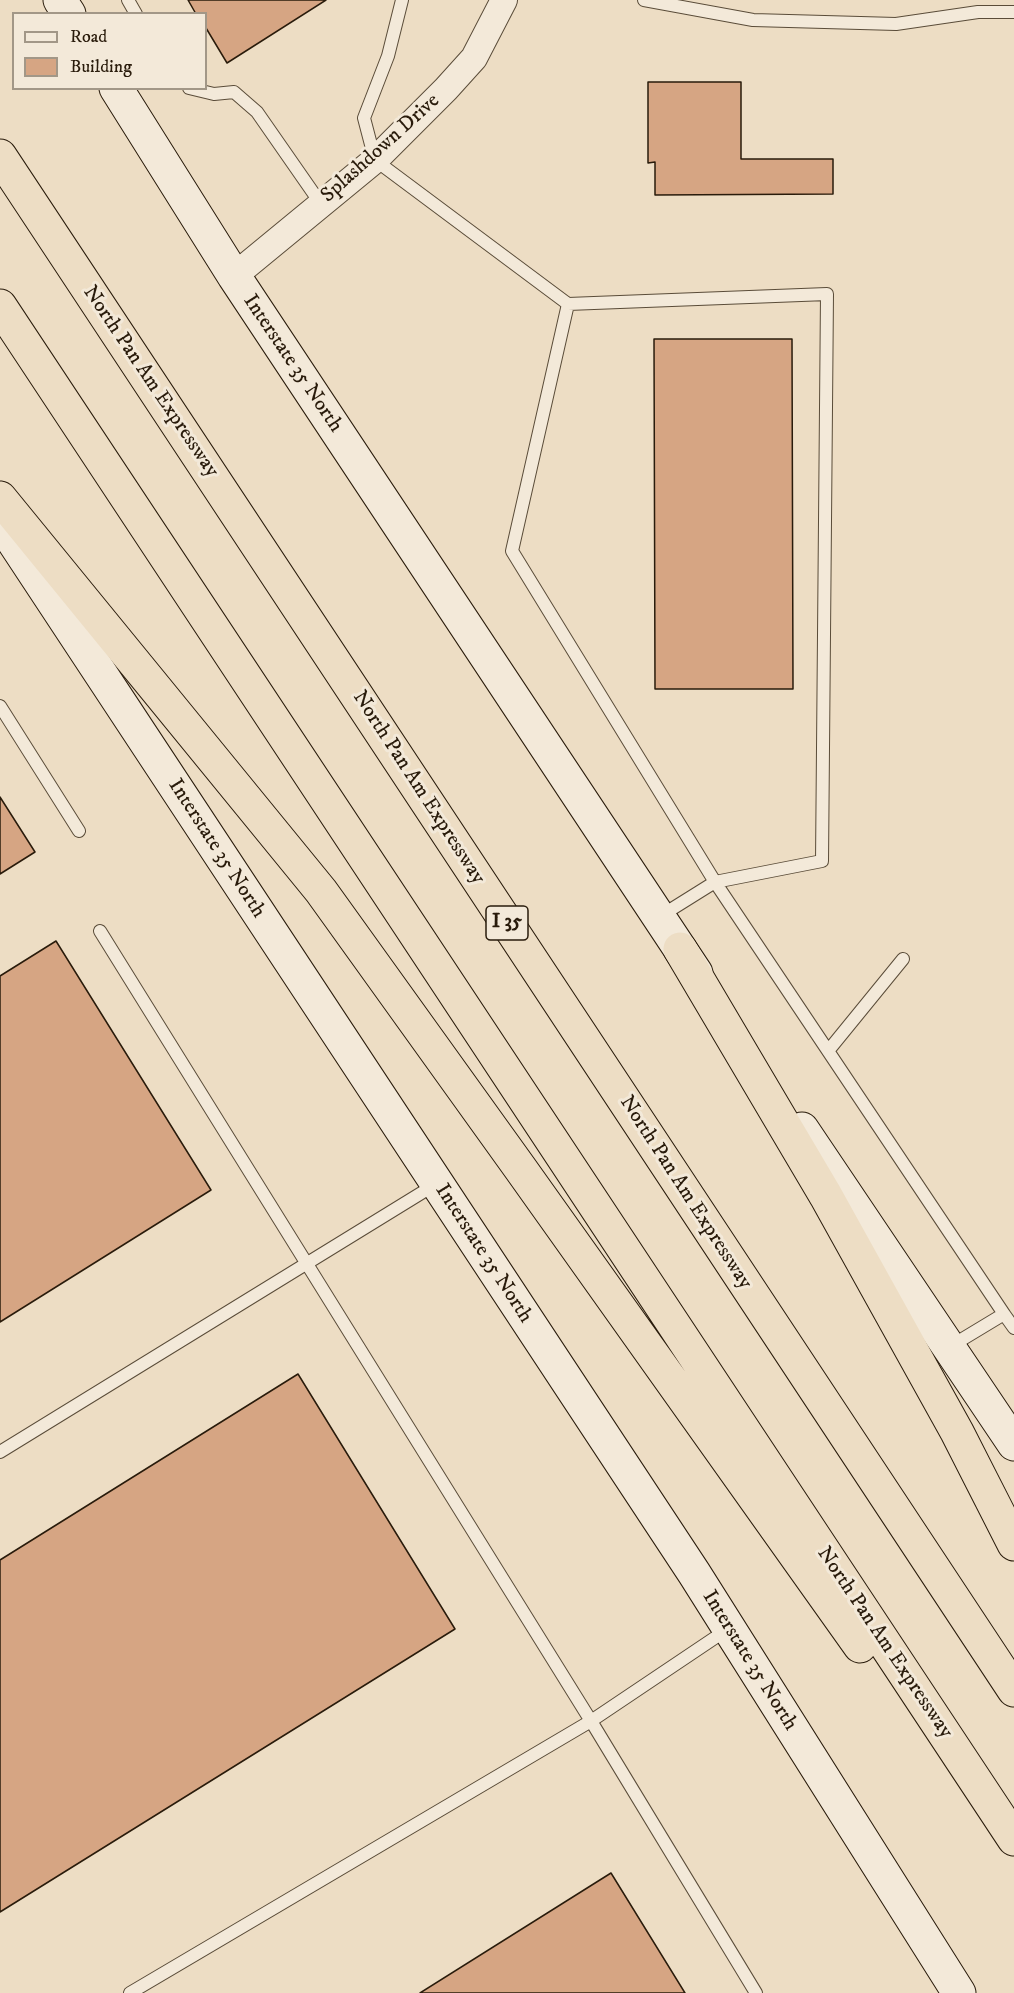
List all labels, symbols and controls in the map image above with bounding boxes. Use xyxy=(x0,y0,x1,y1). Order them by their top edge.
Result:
legend xyxy=(12,12,207,90)
text: Road xyxy=(70,26,107,48)
text: Building xyxy=(70,56,132,78)
street label: Splashdown Drive xyxy=(316,89,446,209)
street label: North Pan Am Expressway xyxy=(76,281,224,483)
street label: Interstate 35 North xyxy=(237,290,347,438)
street label: North Pan Am Expressway xyxy=(346,687,490,889)
street label: Interstate 35 North xyxy=(162,775,270,923)
road number: I 35 xyxy=(486,906,528,940)
street label: North Pan Am Expressway xyxy=(613,1092,757,1294)
street label: Interstate 35 North xyxy=(429,1180,537,1328)
street label: North Pan Am Expressway xyxy=(810,1542,958,1744)
street label: Interstate 35 North xyxy=(696,1586,802,1736)

